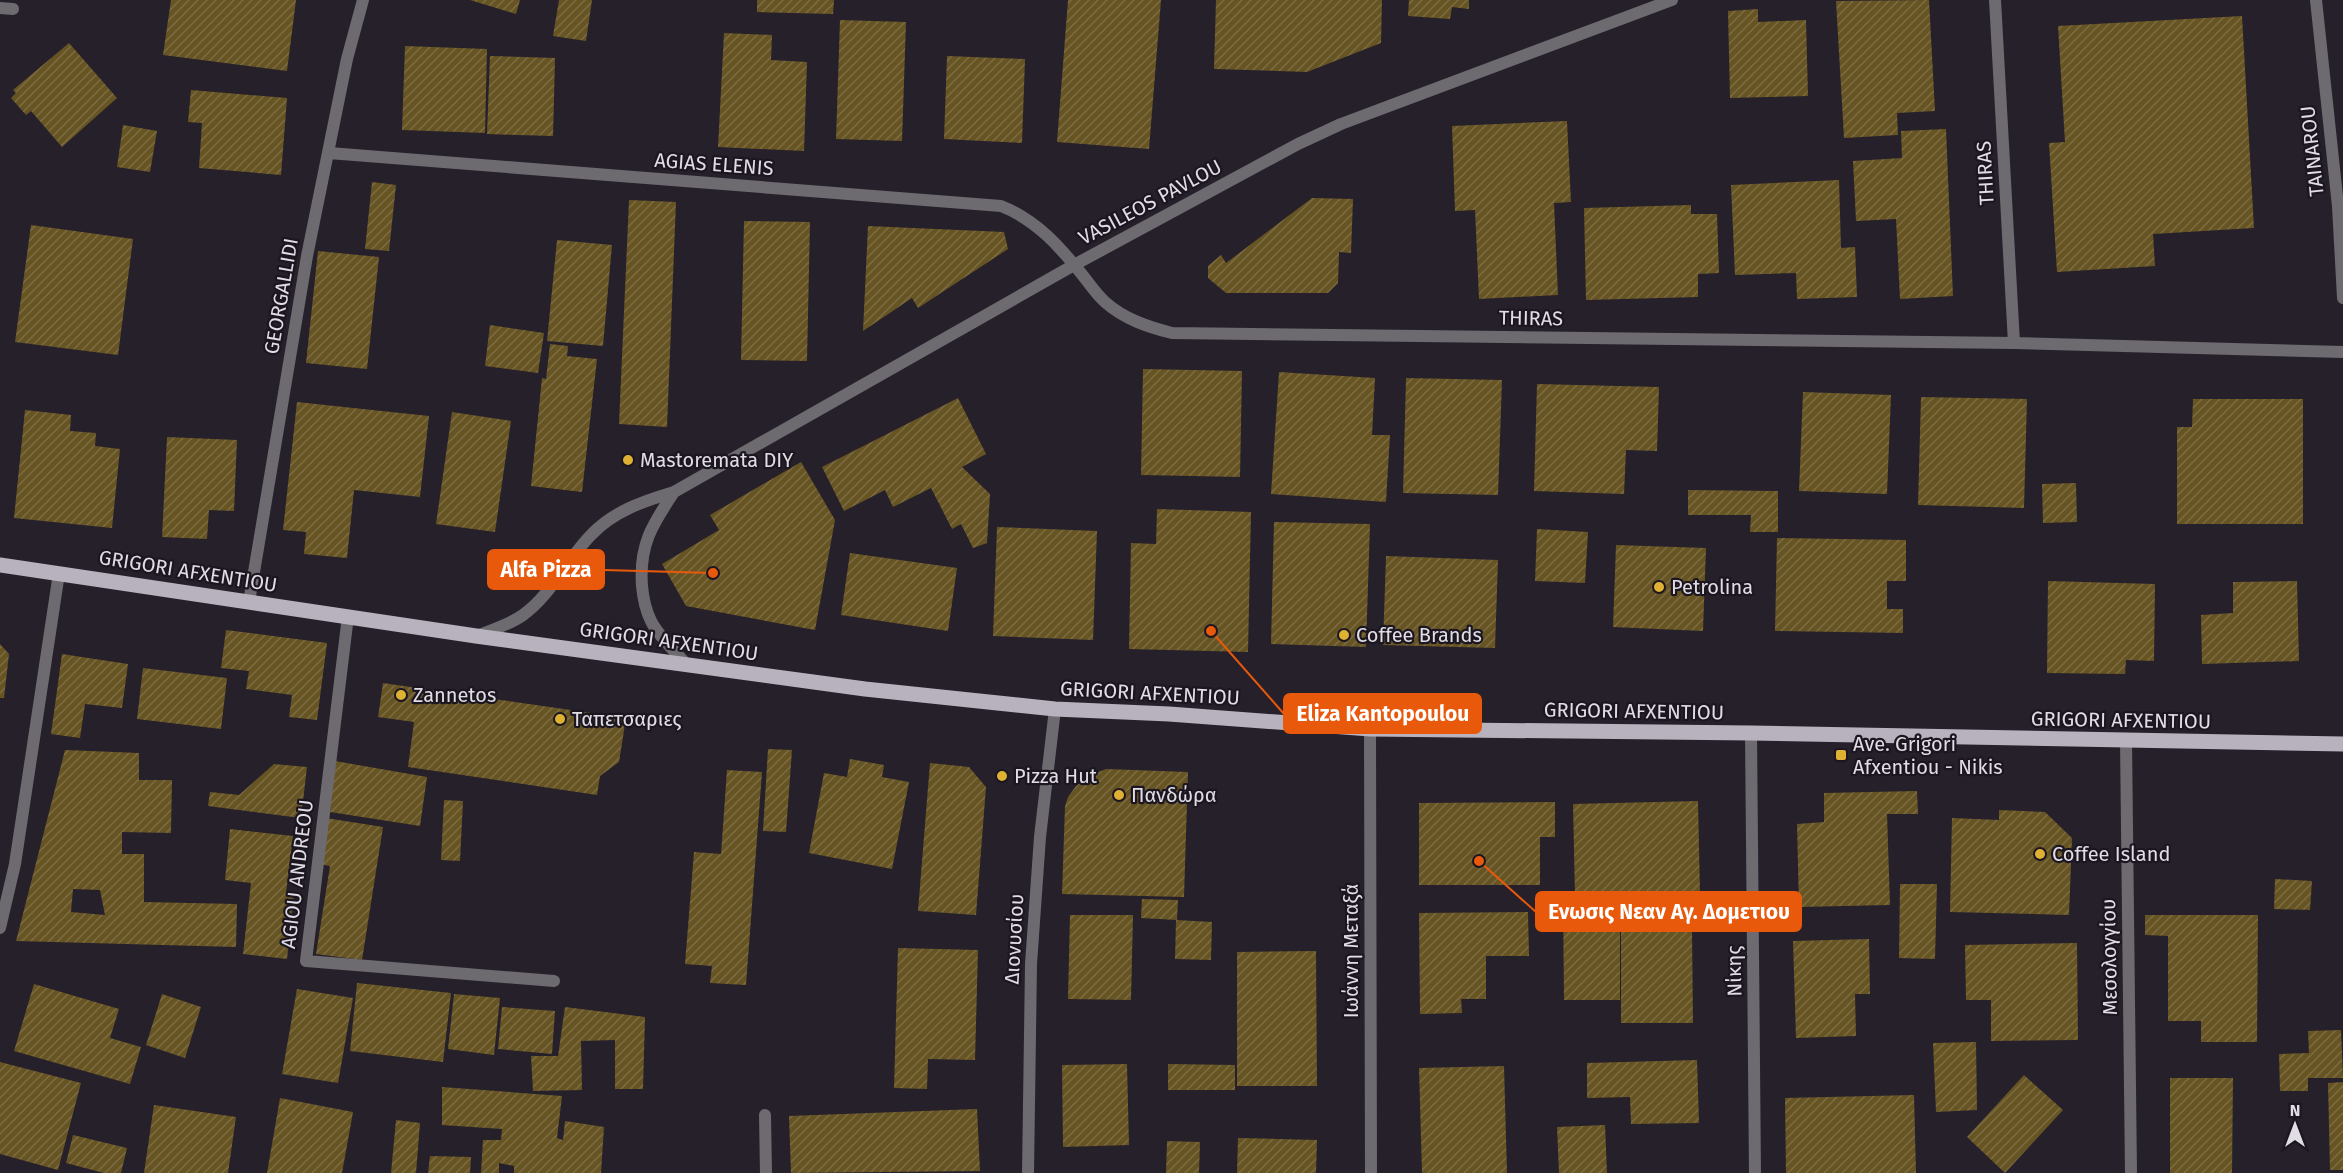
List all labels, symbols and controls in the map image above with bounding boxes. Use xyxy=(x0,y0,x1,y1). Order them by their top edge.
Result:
street label: TAINAROU xyxy=(2295,105,2329,197)
street label: THIRAS xyxy=(1971,140,1999,206)
street label: AGIAS ELENIS xyxy=(654,148,774,180)
street label: VASILEOS PAVLOU xyxy=(1074,154,1226,250)
street label: GEORGALLIDI xyxy=(259,236,303,356)
street label: THIRAS xyxy=(1499,305,1563,331)
place label: Mastoremata DIY xyxy=(640,448,793,472)
marker: Mastoremata DIY xyxy=(621,453,635,467)
street label: GRIGORI AFXENTIOU xyxy=(97,545,279,597)
callout: Alfa Pizza xyxy=(488,550,604,589)
text: Alfa Pizza xyxy=(499,557,592,583)
place label: Petrolina xyxy=(1671,575,1753,599)
marker: Petrolina xyxy=(1652,580,1666,594)
street label: GRIGORI AFXENTIOU xyxy=(578,617,760,665)
place label: Coffee Brands xyxy=(1356,623,1482,647)
marker: Coffee Brands xyxy=(1337,628,1351,642)
street label: GRIGORI AFXENTIOU xyxy=(1059,676,1241,710)
place label: Zannetos xyxy=(413,683,496,707)
marker: Zannetos xyxy=(394,688,408,702)
callout: Eliza Kantopoulou xyxy=(1284,694,1481,733)
street label: GRIGORI AFXENTIOU xyxy=(1544,697,1724,725)
text: Eliza Kantopoulou xyxy=(1297,701,1469,727)
street label: GRIGORI AFXENTIOU xyxy=(2031,706,2211,734)
place label: Ταπετσαριες xyxy=(572,707,682,731)
marker: Ταπετσαριες xyxy=(553,712,567,726)
place label: Ave. Grigori Afxentiou - Nikis xyxy=(1853,732,2003,779)
marker: Ave. Grigori Afxentiou - Nikis xyxy=(1834,748,1848,762)
place label: Pizza Hut xyxy=(1014,764,1098,788)
marker: Pizza Hut xyxy=(995,769,1009,783)
place label: Πανδώρα xyxy=(1131,783,1217,807)
marker: Πανδώρα xyxy=(1112,788,1126,802)
street label: AGIOU ANDREOU xyxy=(276,798,318,950)
place label: Coffee Island xyxy=(2052,842,2170,866)
marker: Coffee Island xyxy=(2033,847,2047,861)
street label: Ιωάννη Μεταξά xyxy=(1339,884,1363,1018)
callout: Ενωσις Νεαν Αγ. Δομετιου xyxy=(1536,892,1801,931)
street label: Διονυσίου xyxy=(1000,893,1028,985)
street label: Μεσολογγίου xyxy=(2096,898,2122,1016)
text: Ενωσις Νεαν Αγ. Δομετιου xyxy=(1548,899,1790,925)
street label: Νίκης xyxy=(1722,945,1746,997)
north arrow xyxy=(2265,1095,2325,1155)
text: N xyxy=(2290,1101,2300,1120)

